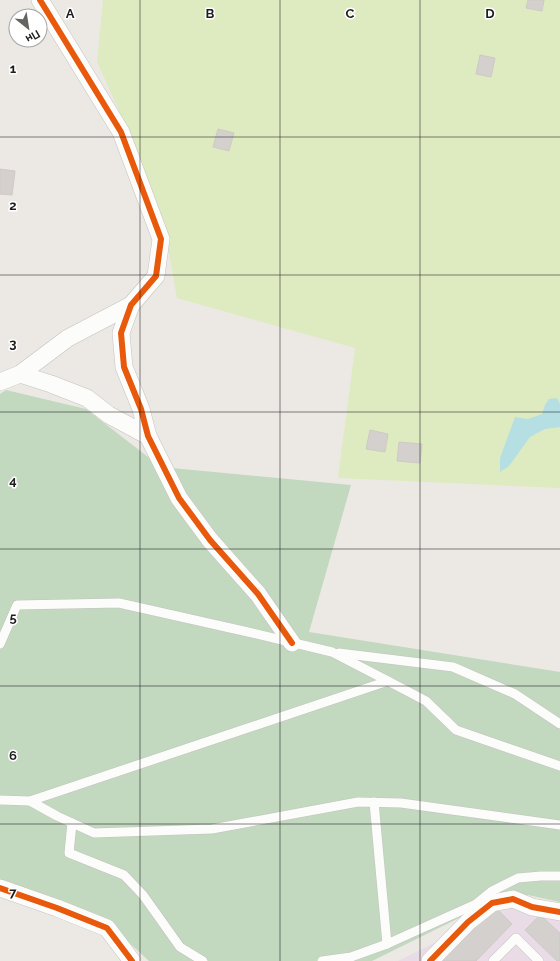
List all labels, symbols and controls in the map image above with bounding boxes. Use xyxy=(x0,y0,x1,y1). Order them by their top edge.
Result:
text: A xyxy=(66,6,75,21)
text: B xyxy=(206,6,215,21)
text: C xyxy=(346,6,355,21)
text: D xyxy=(485,6,495,21)
north arrow xyxy=(8,8,48,48)
text: Пн xyxy=(23,27,42,46)
text: 1 xyxy=(10,61,17,76)
text: 2 xyxy=(9,198,17,213)
text: 3 xyxy=(9,336,17,351)
text: 4 xyxy=(9,473,17,488)
text: 5 xyxy=(9,610,17,625)
text: 6 xyxy=(9,748,17,763)
text: 7 xyxy=(9,885,17,900)

